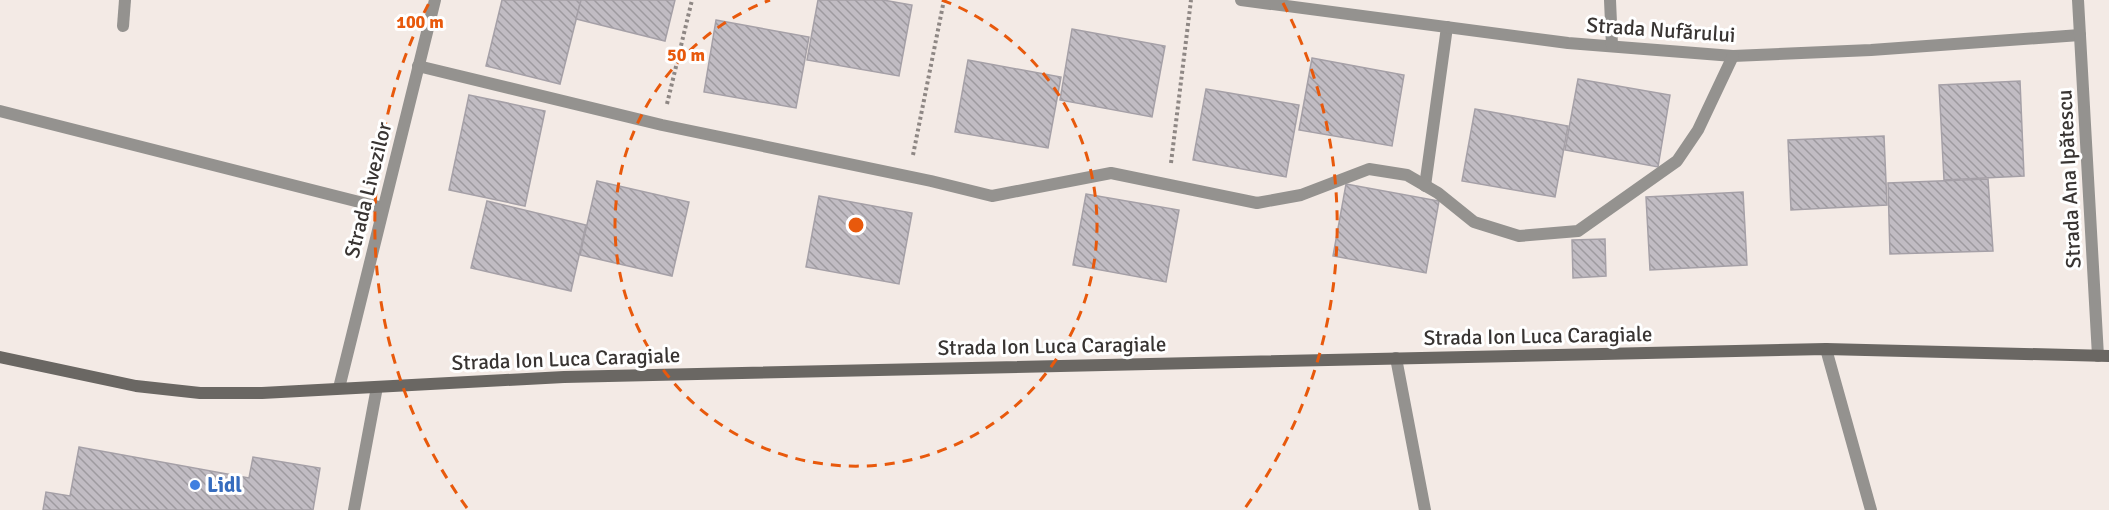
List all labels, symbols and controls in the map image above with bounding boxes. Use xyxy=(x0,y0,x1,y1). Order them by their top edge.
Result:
text: 100 m xyxy=(396,11,444,33)
street label: Strada Nufărului xyxy=(1586,12,1736,48)
text: 50 m xyxy=(667,44,705,66)
street label: Strada Ana Ipătescu xyxy=(2051,89,2087,269)
street label: Strada Livezilor xyxy=(339,119,397,261)
centre of rings xyxy=(846,215,866,235)
street label: Strada Ion Luca Caragiale xyxy=(1423,321,1653,351)
street label: Strada Ion Luca Caragiale xyxy=(937,331,1167,361)
street label: Strada Ion Luca Caragiale xyxy=(451,342,681,376)
place label: Lidl xyxy=(207,472,242,498)
marker: Lidl xyxy=(188,478,202,492)

